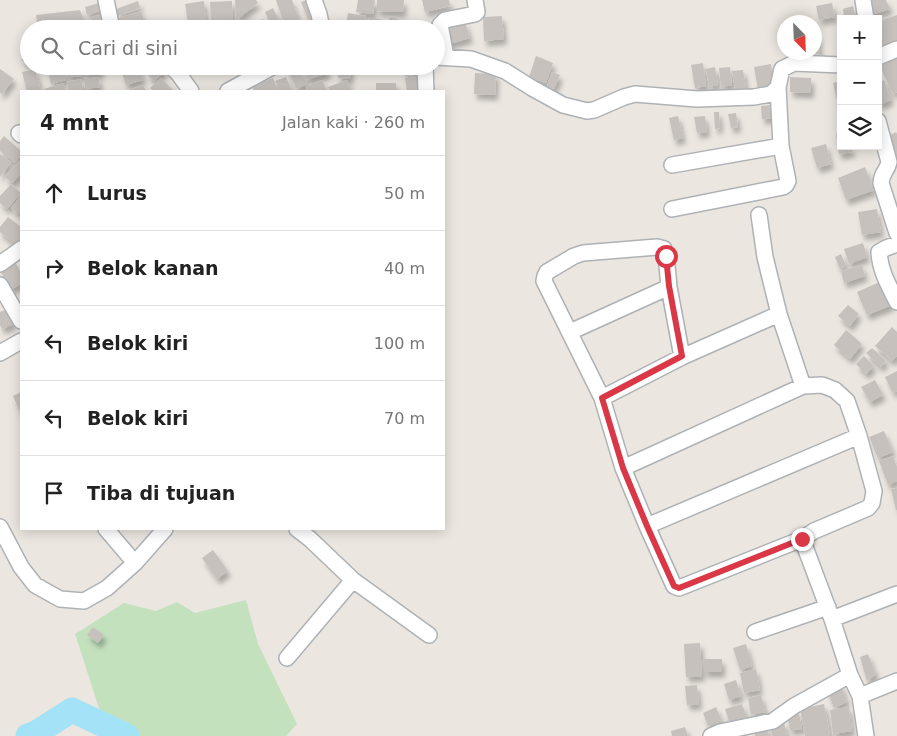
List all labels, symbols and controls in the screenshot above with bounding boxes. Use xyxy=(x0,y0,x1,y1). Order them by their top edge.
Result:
north arrow xyxy=(777,15,822,60)
map controls xyxy=(837,15,882,150)
button: + xyxy=(837,15,882,60)
search box xyxy=(20,20,445,75)
icon: search xyxy=(38,34,66,62)
text: Cari di sini xyxy=(78,37,178,59)
button: − xyxy=(837,60,882,105)
button: layers xyxy=(837,105,882,150)
text: 4 mnt xyxy=(40,111,109,135)
text: Jalan kaki · 260 m xyxy=(282,113,425,132)
icon: ahead xyxy=(40,179,68,207)
text: Lurus xyxy=(87,182,147,204)
text: 50 m xyxy=(384,184,425,203)
route start xyxy=(655,245,678,268)
icon: right xyxy=(40,254,68,282)
text: Belok kanan xyxy=(87,257,219,279)
text: 40 m xyxy=(384,259,425,278)
icon: left xyxy=(40,329,68,357)
text: Belok kiri xyxy=(87,332,188,354)
text: 100 m xyxy=(374,334,425,353)
icon: left xyxy=(40,404,68,432)
text: Belok kiri xyxy=(87,407,188,429)
text: 70 m xyxy=(384,409,425,428)
icon: arrive xyxy=(40,479,68,507)
text: Tiba di tujuan xyxy=(87,482,235,504)
route end xyxy=(791,528,814,551)

